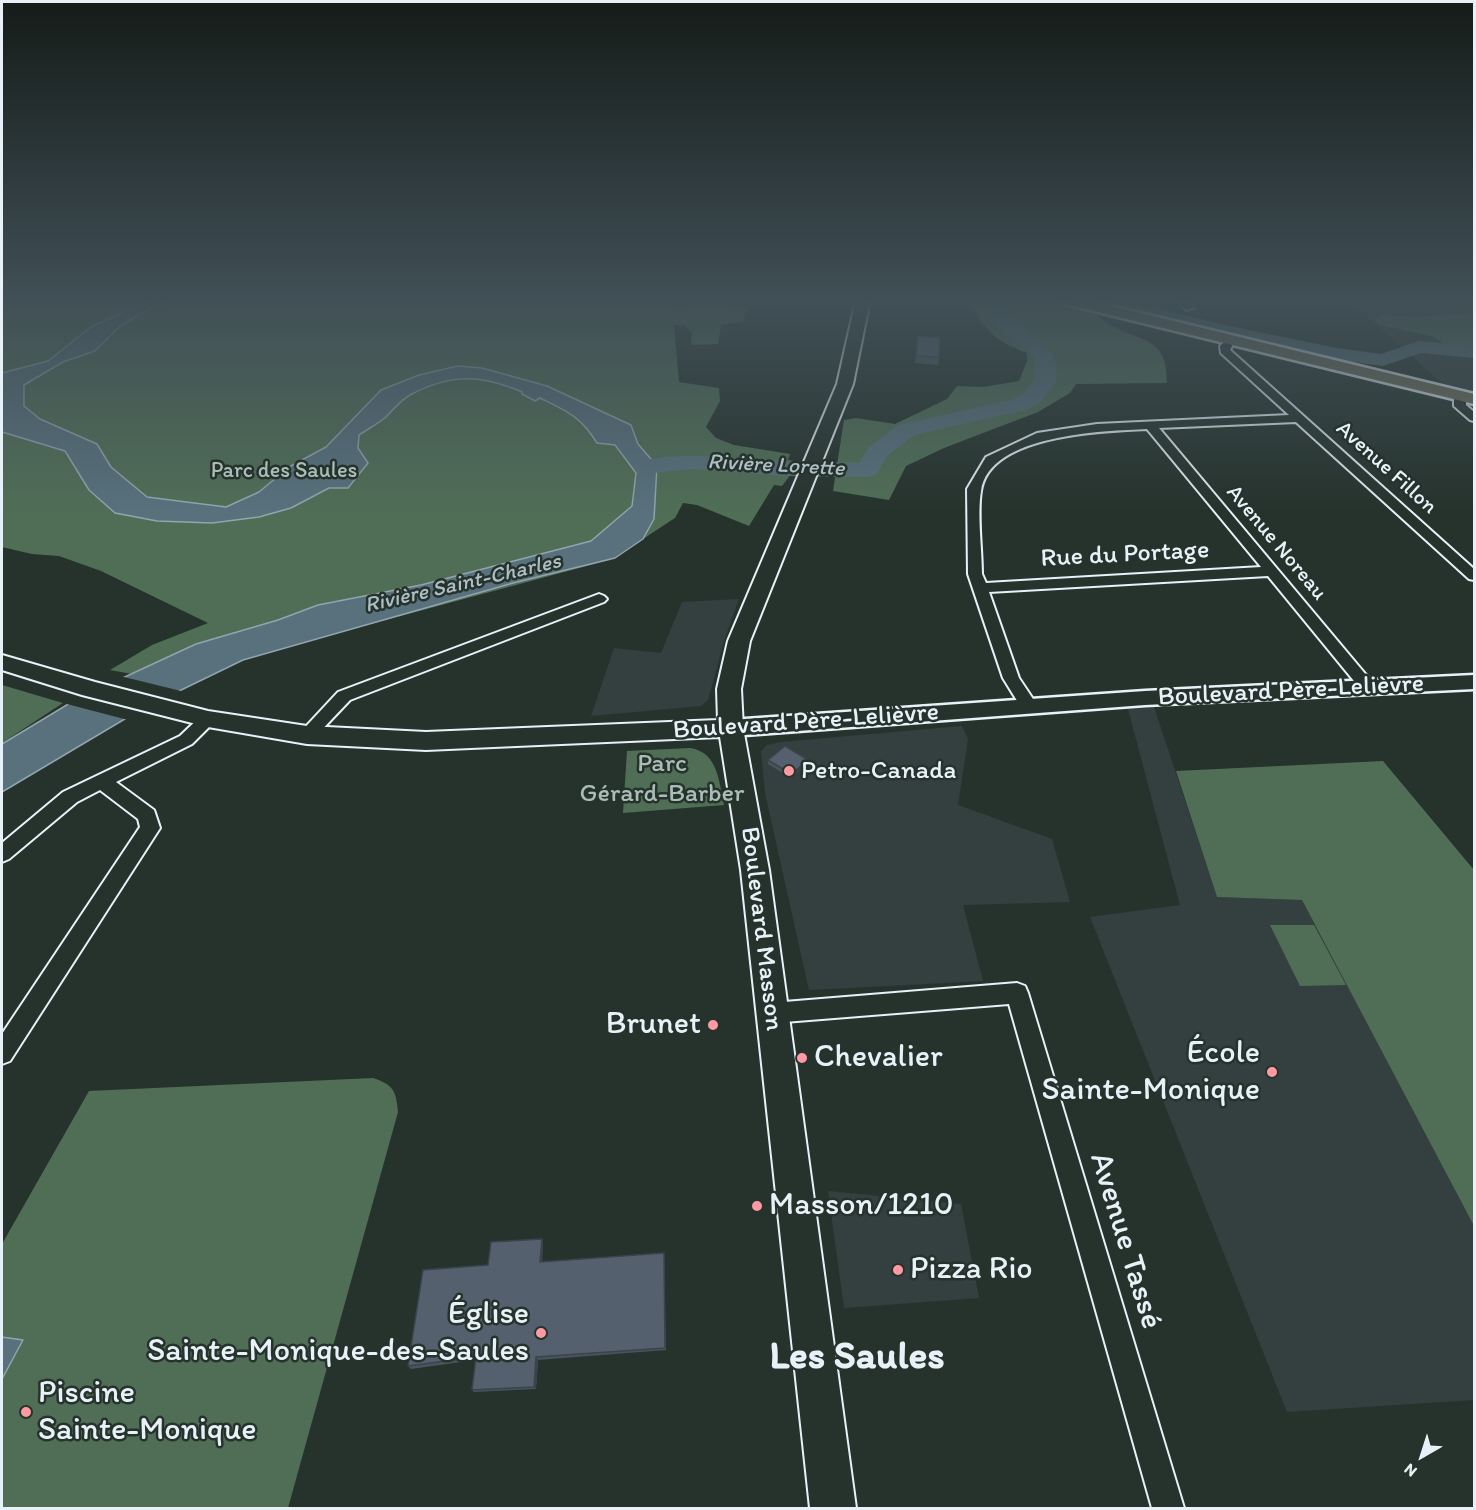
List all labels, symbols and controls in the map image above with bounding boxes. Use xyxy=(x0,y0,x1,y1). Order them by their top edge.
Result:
street label: Avenue Fillon xyxy=(1330,416,1442,520)
water label: Rivière Lorette xyxy=(707,449,845,483)
park label: Parc des Saules xyxy=(211,458,357,484)
street label: Avenue Noreau xyxy=(1220,480,1332,606)
street label: Rue du Portage xyxy=(1040,535,1210,575)
water label: Rivière Saint-Charles xyxy=(362,549,564,619)
street label: Boulevard Père-Lelièvre xyxy=(1157,668,1425,714)
street label: Boulevard Père-Lelièvre xyxy=(672,697,940,747)
park label: Parc Gérard-Barber xyxy=(580,748,744,810)
place label: Petro-Canada xyxy=(801,755,956,787)
marker: Petro-Canada xyxy=(782,764,796,778)
street label: Boulevard Masson xyxy=(733,825,789,1033)
place label: Brunet xyxy=(606,1006,701,1044)
marker: Brunet xyxy=(706,1018,720,1032)
place label: École Sainte-Monique xyxy=(1042,1035,1260,1110)
place label: Chevalier xyxy=(814,1039,943,1077)
marker: Chevalier xyxy=(795,1051,809,1065)
marker: École Sainte-Monique xyxy=(1265,1065,1279,1079)
street label: Avenue Tassé xyxy=(1080,1148,1170,1334)
place label: Masson/1210 xyxy=(769,1187,953,1225)
marker: Masson/1210 xyxy=(750,1199,764,1213)
place label: Pizza Rio xyxy=(910,1251,1033,1289)
marker: Pizza Rio xyxy=(891,1263,905,1277)
place label: Église Sainte-Monique-des-Saules xyxy=(147,1296,529,1371)
marker: Église Sainte-Monique-des-Saules xyxy=(534,1326,548,1340)
district label: Les Saules xyxy=(769,1335,945,1381)
place label: Piscine Sainte-Monique xyxy=(38,1375,256,1450)
marker: Piscine Sainte-Monique xyxy=(19,1405,33,1419)
north arrow xyxy=(1392,1426,1452,1486)
text: N xyxy=(1400,1460,1421,1481)

